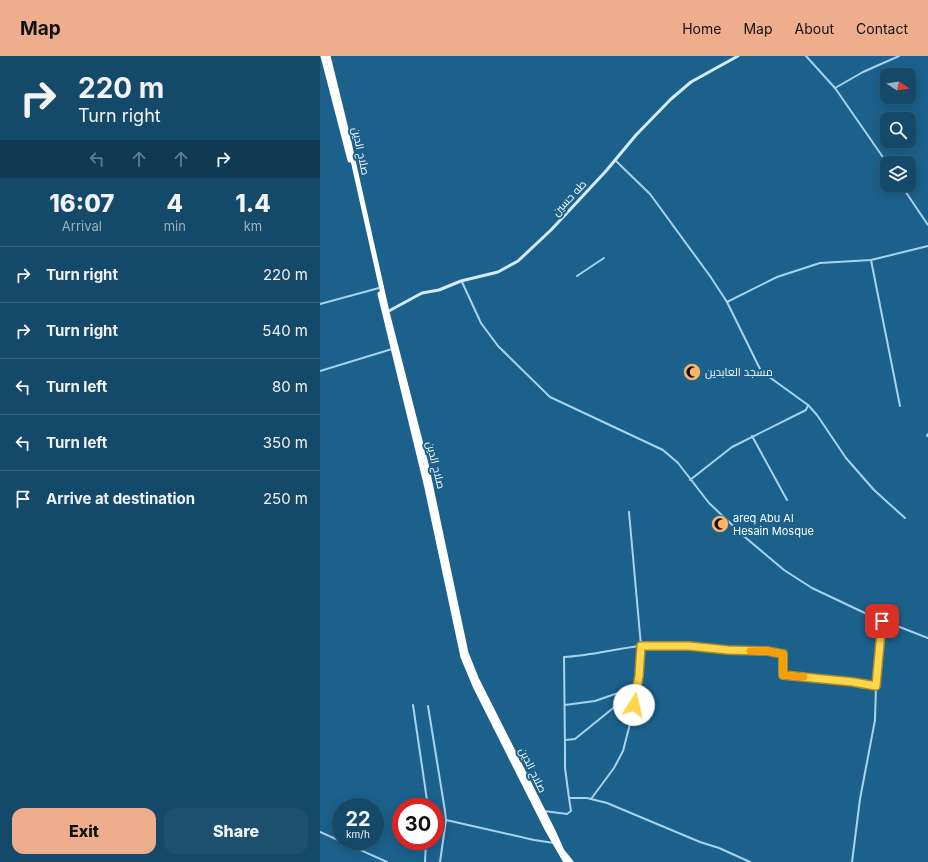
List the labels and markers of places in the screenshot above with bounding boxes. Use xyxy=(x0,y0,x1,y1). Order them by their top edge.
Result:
mosque icon: مسجد العابدين xyxy=(682,362,702,382)
place label: مسجد العابدين xyxy=(705,365,773,379)
place label: areq Abu Al Hesain Mosque xyxy=(733,511,814,538)
mosque icon: areq Abu Al Hesain Mosque xyxy=(710,514,730,534)
pin xyxy=(865,604,899,638)

